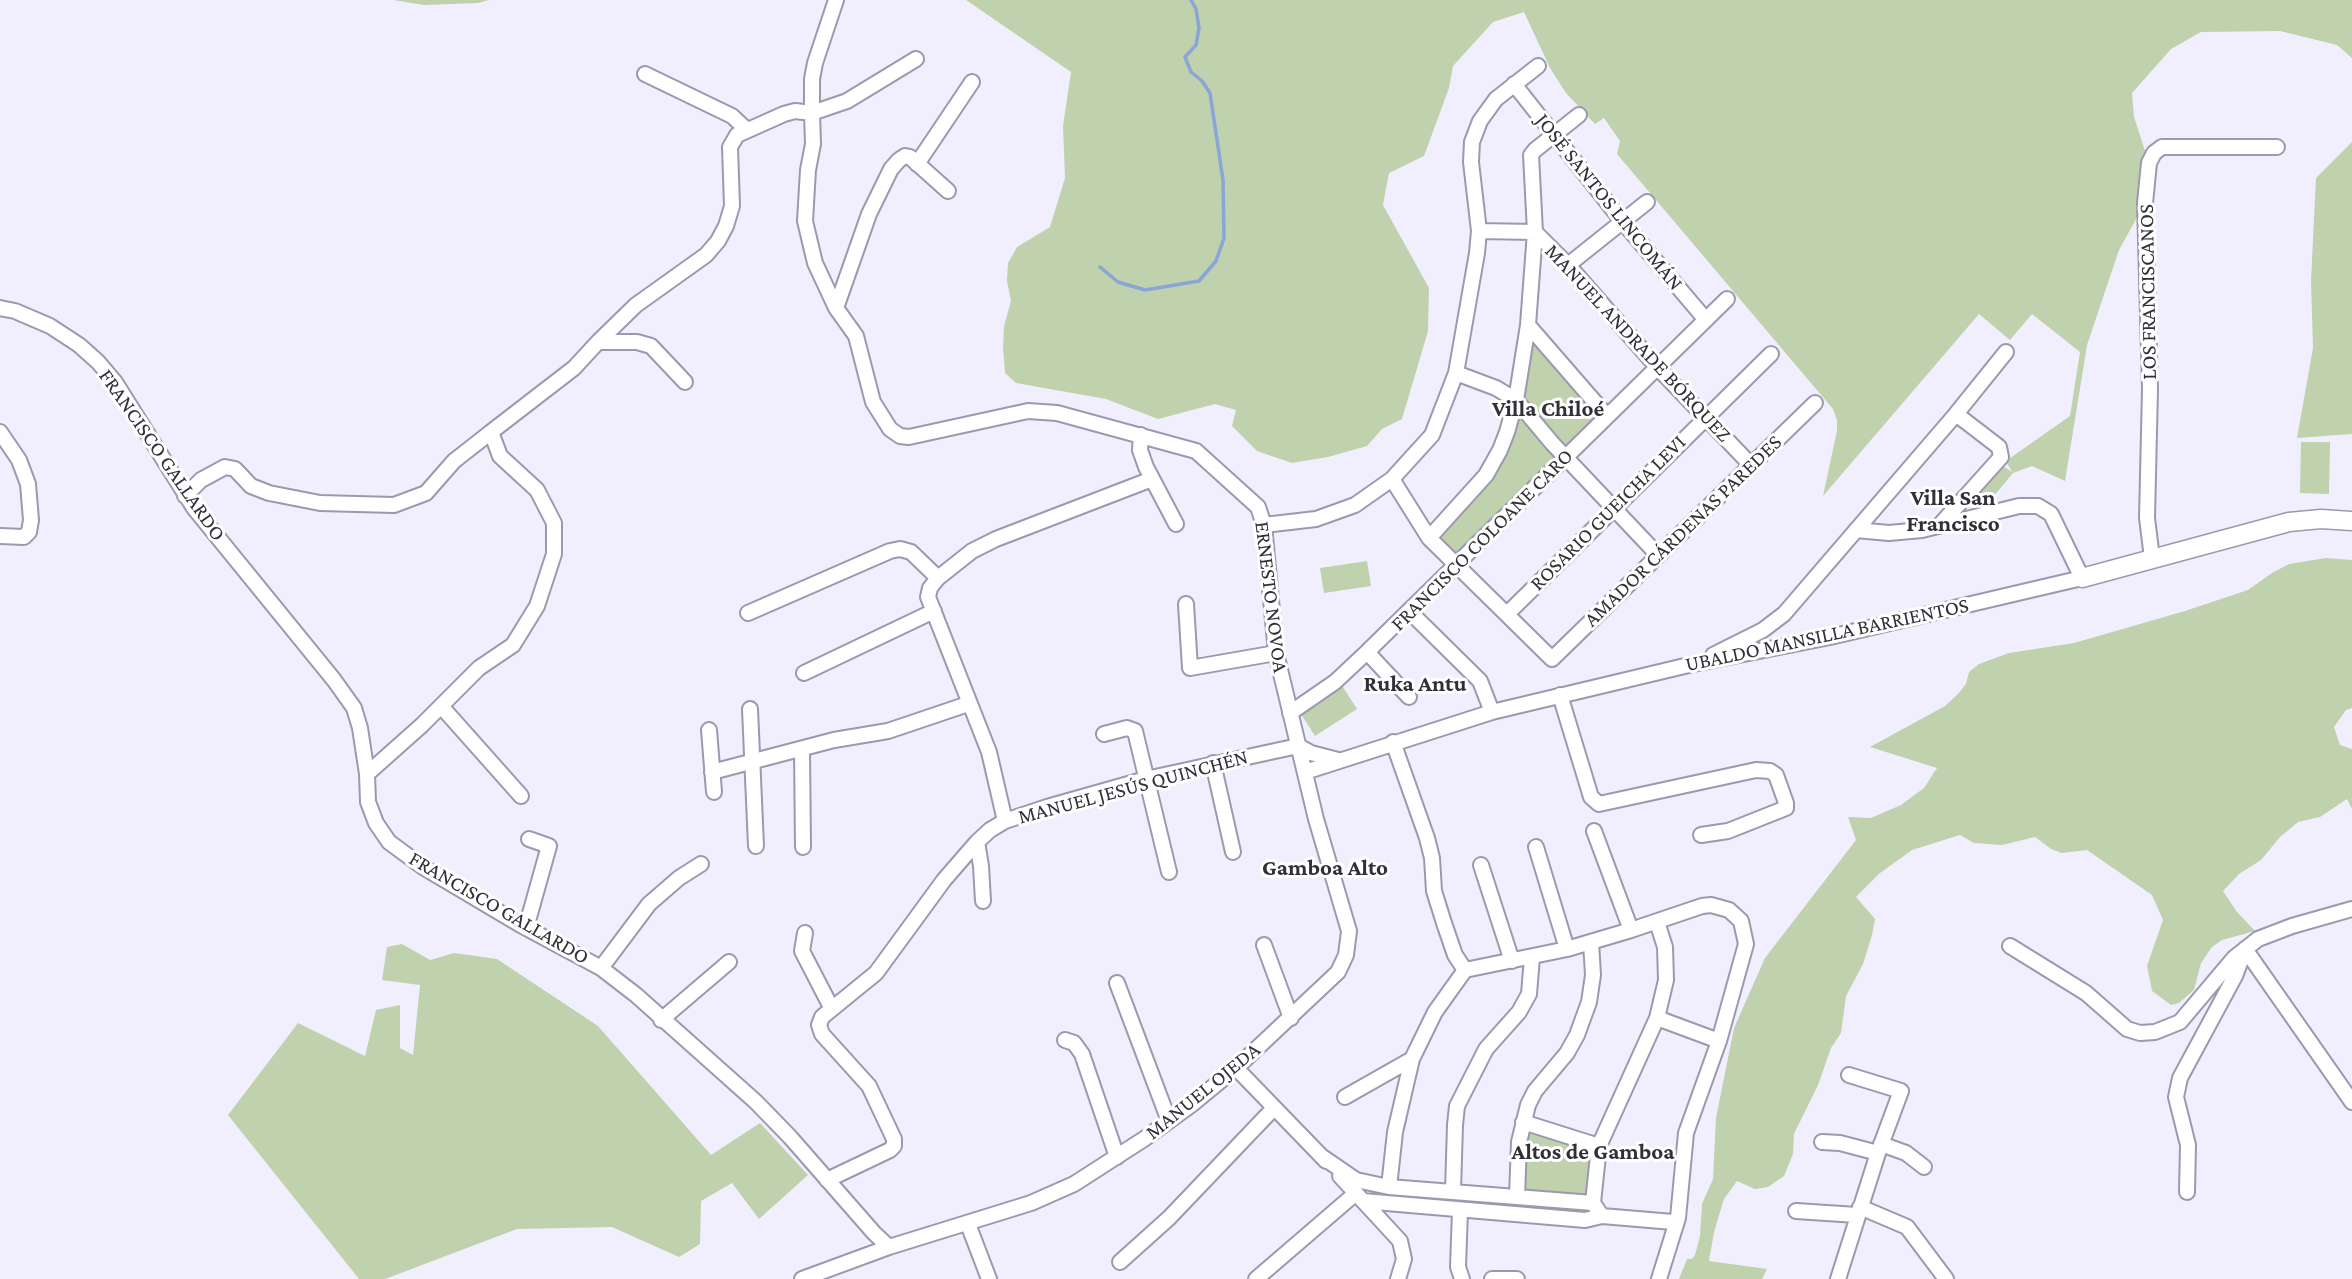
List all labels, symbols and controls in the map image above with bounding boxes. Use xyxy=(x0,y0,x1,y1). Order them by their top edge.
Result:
street label: JOSÉ SANTOS LINCOMÁN xyxy=(1530,108,1688,296)
street label: LOS FRANCISCANOS xyxy=(2134,204,2162,380)
street label: MANUEL ANDRADE BÓRQUEZ xyxy=(1540,239,1736,447)
street label: FRANCISCO GALLARDO xyxy=(93,364,231,546)
district label: Villa Chiloé xyxy=(1492,395,1604,423)
street label: ROSARIO GUEICHA LEVI xyxy=(1525,430,1691,596)
street label: AMADOR CÁRDENAS PAREDES xyxy=(1579,430,1787,632)
street label: FRANCISCO COLOANE CARO xyxy=(1386,444,1578,636)
district label: Villa San Francisco xyxy=(1906,484,2000,538)
street label: ERNESTO NOVOA xyxy=(1249,520,1293,674)
street label: UBALDO MANSILLA BARRIENTOS xyxy=(1683,593,1971,677)
district label: Ruka Antu xyxy=(1364,670,1466,698)
street label: MANUEL JESÚS QUINCHÉN xyxy=(1015,744,1251,830)
street label: FRANCISCO GALLARDO xyxy=(404,846,594,970)
district label: Gamboa Alto xyxy=(1262,854,1388,882)
street label: MANUEL OJEDA xyxy=(1141,1037,1265,1145)
district label: Altos de Gamboa xyxy=(1511,1138,1675,1166)

